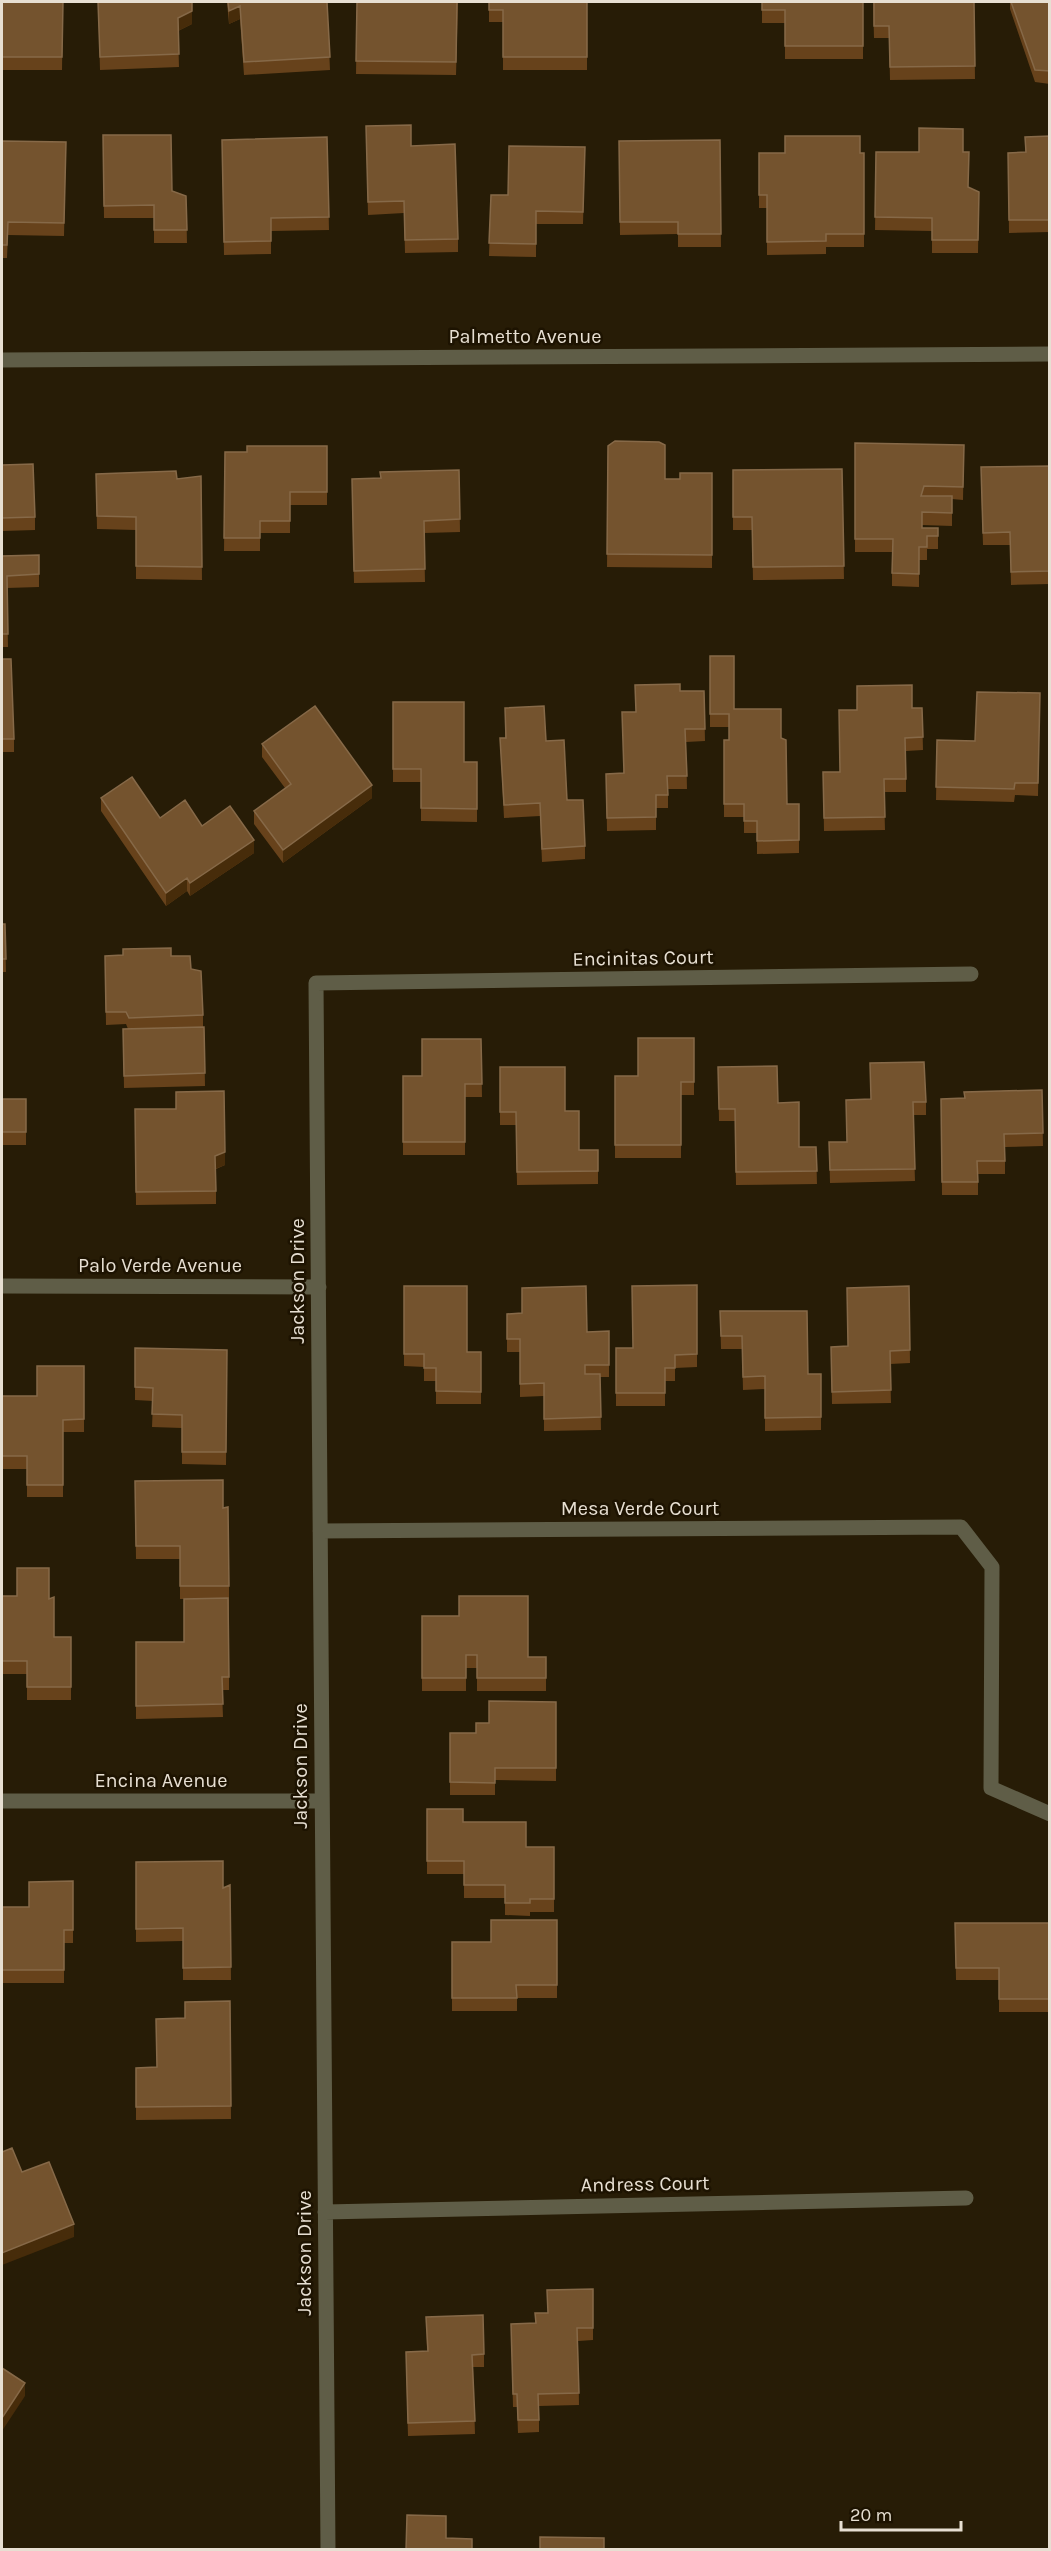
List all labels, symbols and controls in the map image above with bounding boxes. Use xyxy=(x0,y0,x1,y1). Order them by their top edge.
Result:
street label: Palmetto Avenue xyxy=(448,325,602,348)
street label: Encinitas Court xyxy=(572,945,714,971)
street label: Jackson Drive xyxy=(286,1218,309,1344)
street label: Palo Verde Avenue xyxy=(78,1254,242,1277)
street label: Mesa Verde Court xyxy=(561,1497,720,1520)
street label: Jackson Drive xyxy=(289,1703,312,1829)
street label: Encina Avenue xyxy=(94,1769,228,1792)
street label: Andress Court xyxy=(580,2171,710,2197)
street label: Jackson Drive xyxy=(293,2190,316,2316)
scale bar xyxy=(841,2494,961,2532)
text: 20 m xyxy=(850,2504,892,2526)

